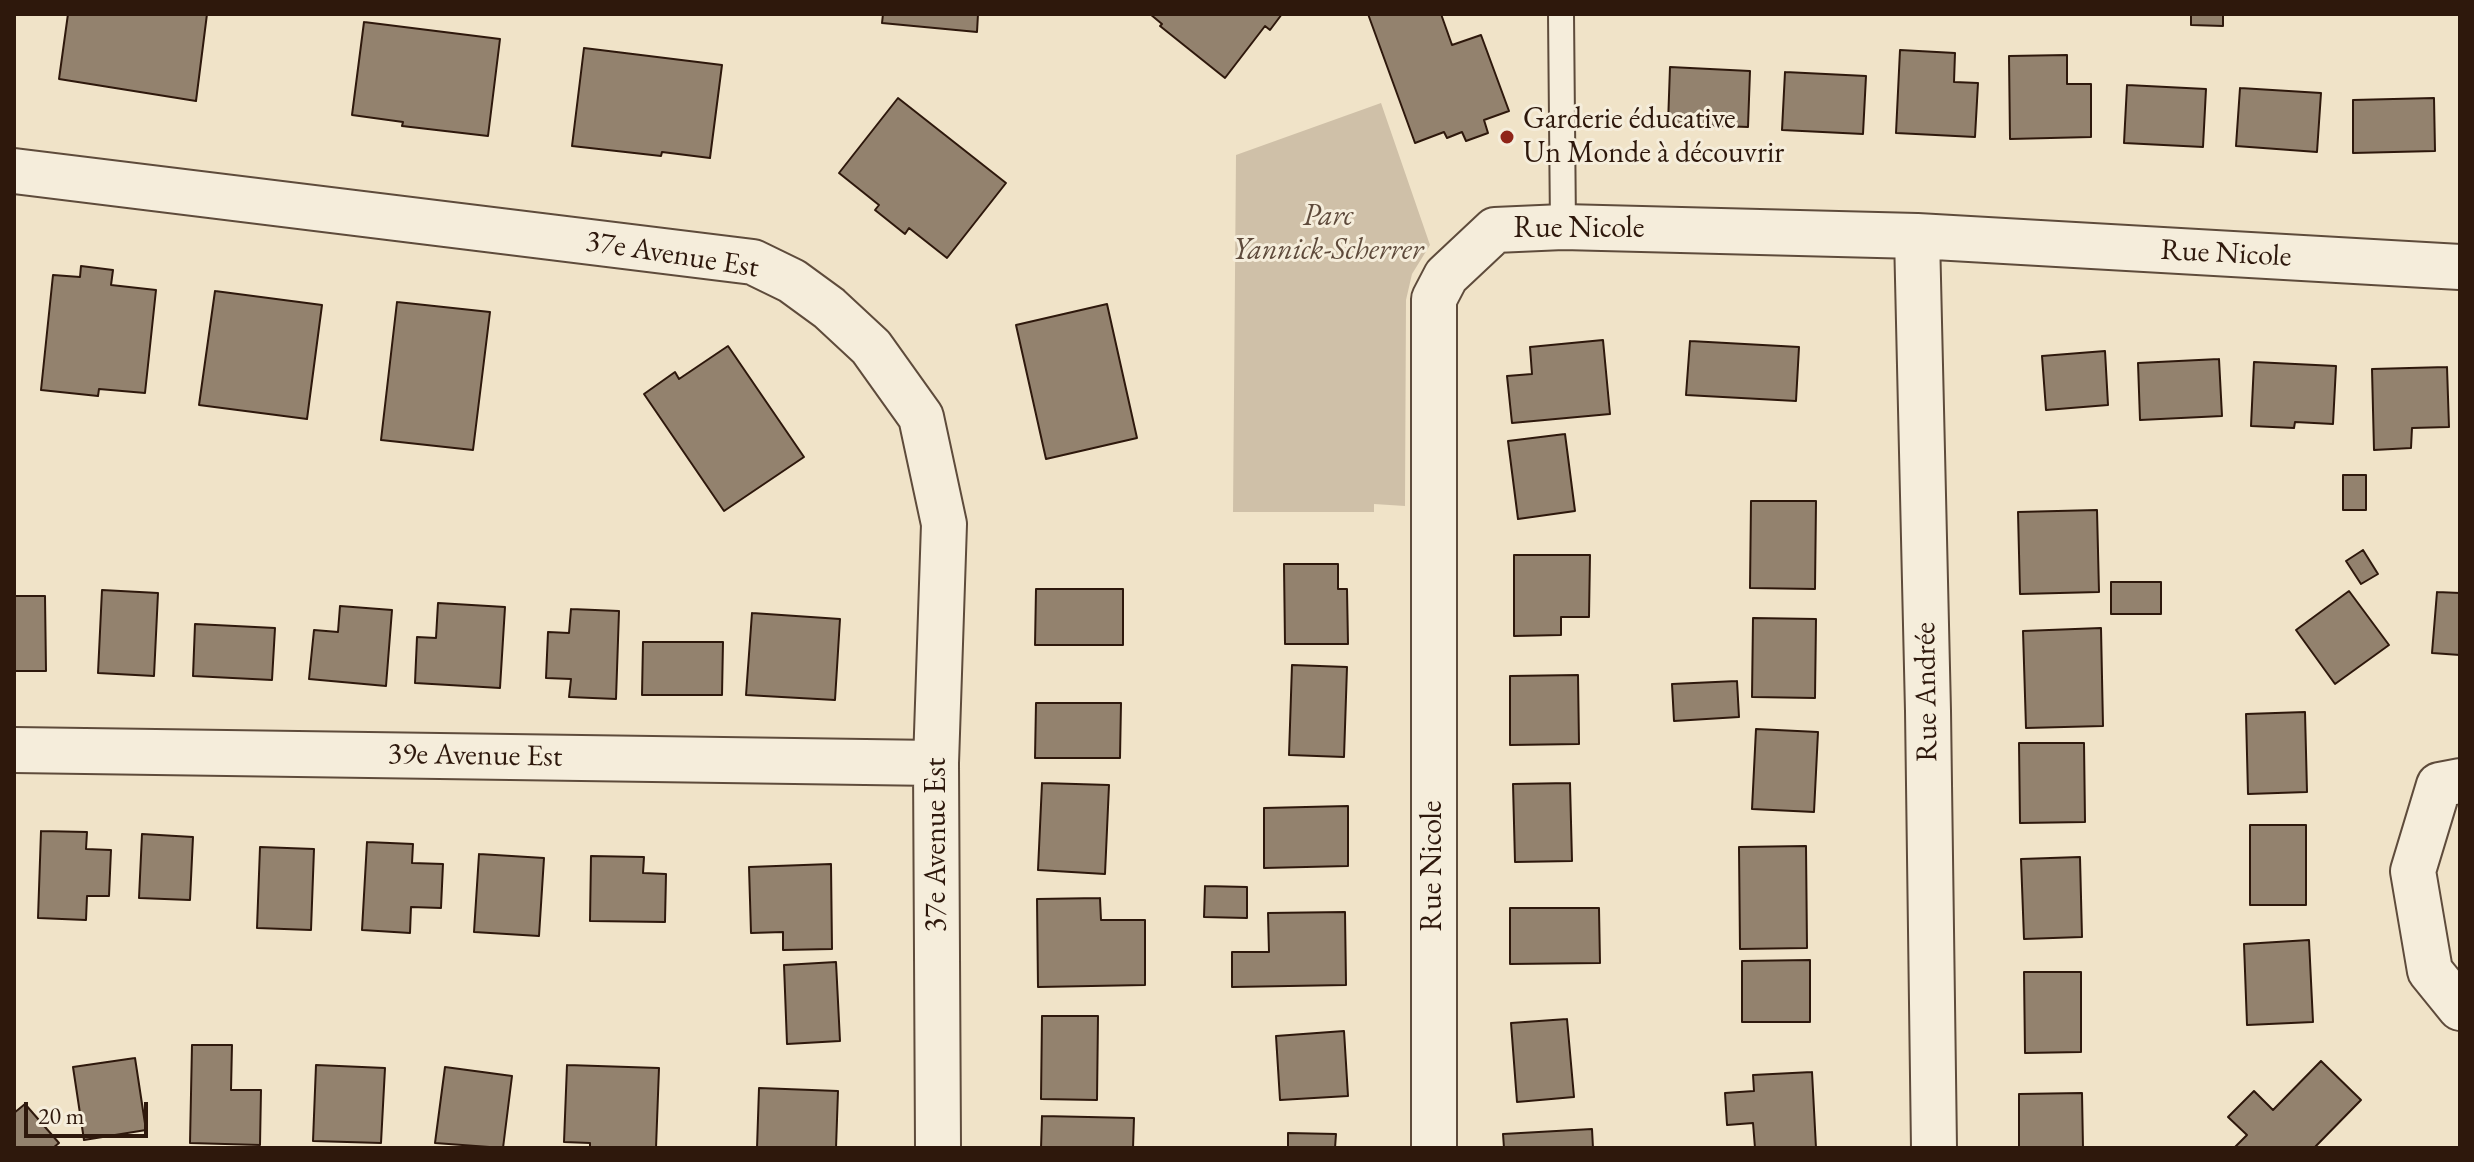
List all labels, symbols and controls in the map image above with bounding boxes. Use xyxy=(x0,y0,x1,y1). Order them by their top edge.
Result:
place label: Garderie éducative Un Monde à découvrir xyxy=(1523,102,1784,172)
marker: Garderie éducative Un Monde à découvrir xyxy=(1498,128,1516,146)
park label: Parc Yannick-Scherrer xyxy=(1233,199,1423,270)
street label: Rue Nicole xyxy=(1514,211,1644,247)
street label: 37e Avenue Est xyxy=(583,224,761,286)
street label: Rue Nicole xyxy=(2160,233,2292,275)
street label: Rue Andrée xyxy=(1908,622,1946,762)
street label: 39e Avenue Est xyxy=(387,736,563,776)
street label: 37e Avenue Est xyxy=(919,758,955,932)
street label: Rue Nicole xyxy=(1415,801,1451,931)
scale bar xyxy=(28,1086,152,1136)
text: 20 m xyxy=(38,1100,85,1131)

